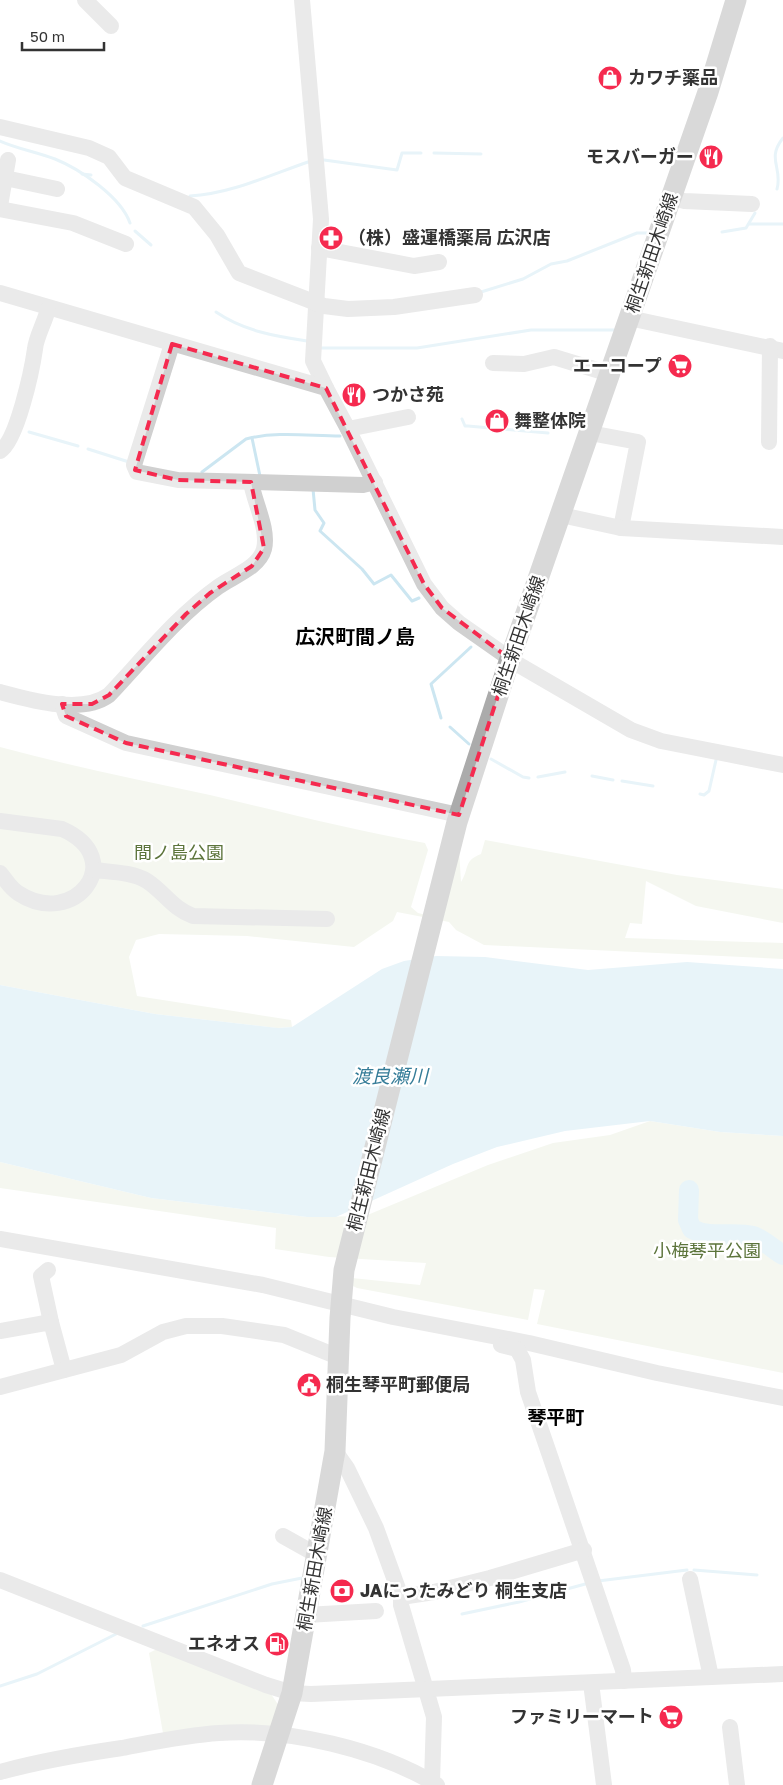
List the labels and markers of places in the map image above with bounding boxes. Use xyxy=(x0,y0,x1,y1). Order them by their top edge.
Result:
shop icon: カワチ薬品 xyxy=(597,65,623,91)
place label: カワチ薬品 xyxy=(628,66,718,88)
restaurant icon: モスバーガー xyxy=(698,144,724,170)
place label: モスバーガー xyxy=(586,145,694,167)
pharmacy icon: （株）盛運橋薬局 広沢店 xyxy=(318,225,344,251)
place label: （株）盛運橋薬局 広沢店 xyxy=(348,226,551,248)
supermarket icon: エーコープ xyxy=(667,353,693,379)
place label: エーコープ xyxy=(573,354,662,376)
restaurant icon: つかさ苑 xyxy=(341,382,367,408)
place label: つかさ苑 xyxy=(372,383,444,405)
shop icon: 舞整体院 xyxy=(484,408,510,434)
place label: 舞整体院 xyxy=(514,409,586,431)
public building icon: 桐生琴平町郵便局 xyxy=(296,1372,322,1398)
place label: 桐生琴平町郵便局 xyxy=(326,1373,470,1395)
bank icon: JAにったみどり 桐生支店 xyxy=(329,1578,355,1604)
place label: JAにったみどり 桐生支店 xyxy=(360,1579,567,1601)
fuel station icon: エネオス xyxy=(264,1631,290,1657)
place label: エネオス xyxy=(188,1632,260,1654)
supermarket icon: ファミリーマート xyxy=(658,1704,684,1730)
place label: ファミリーマート xyxy=(510,1705,654,1727)

